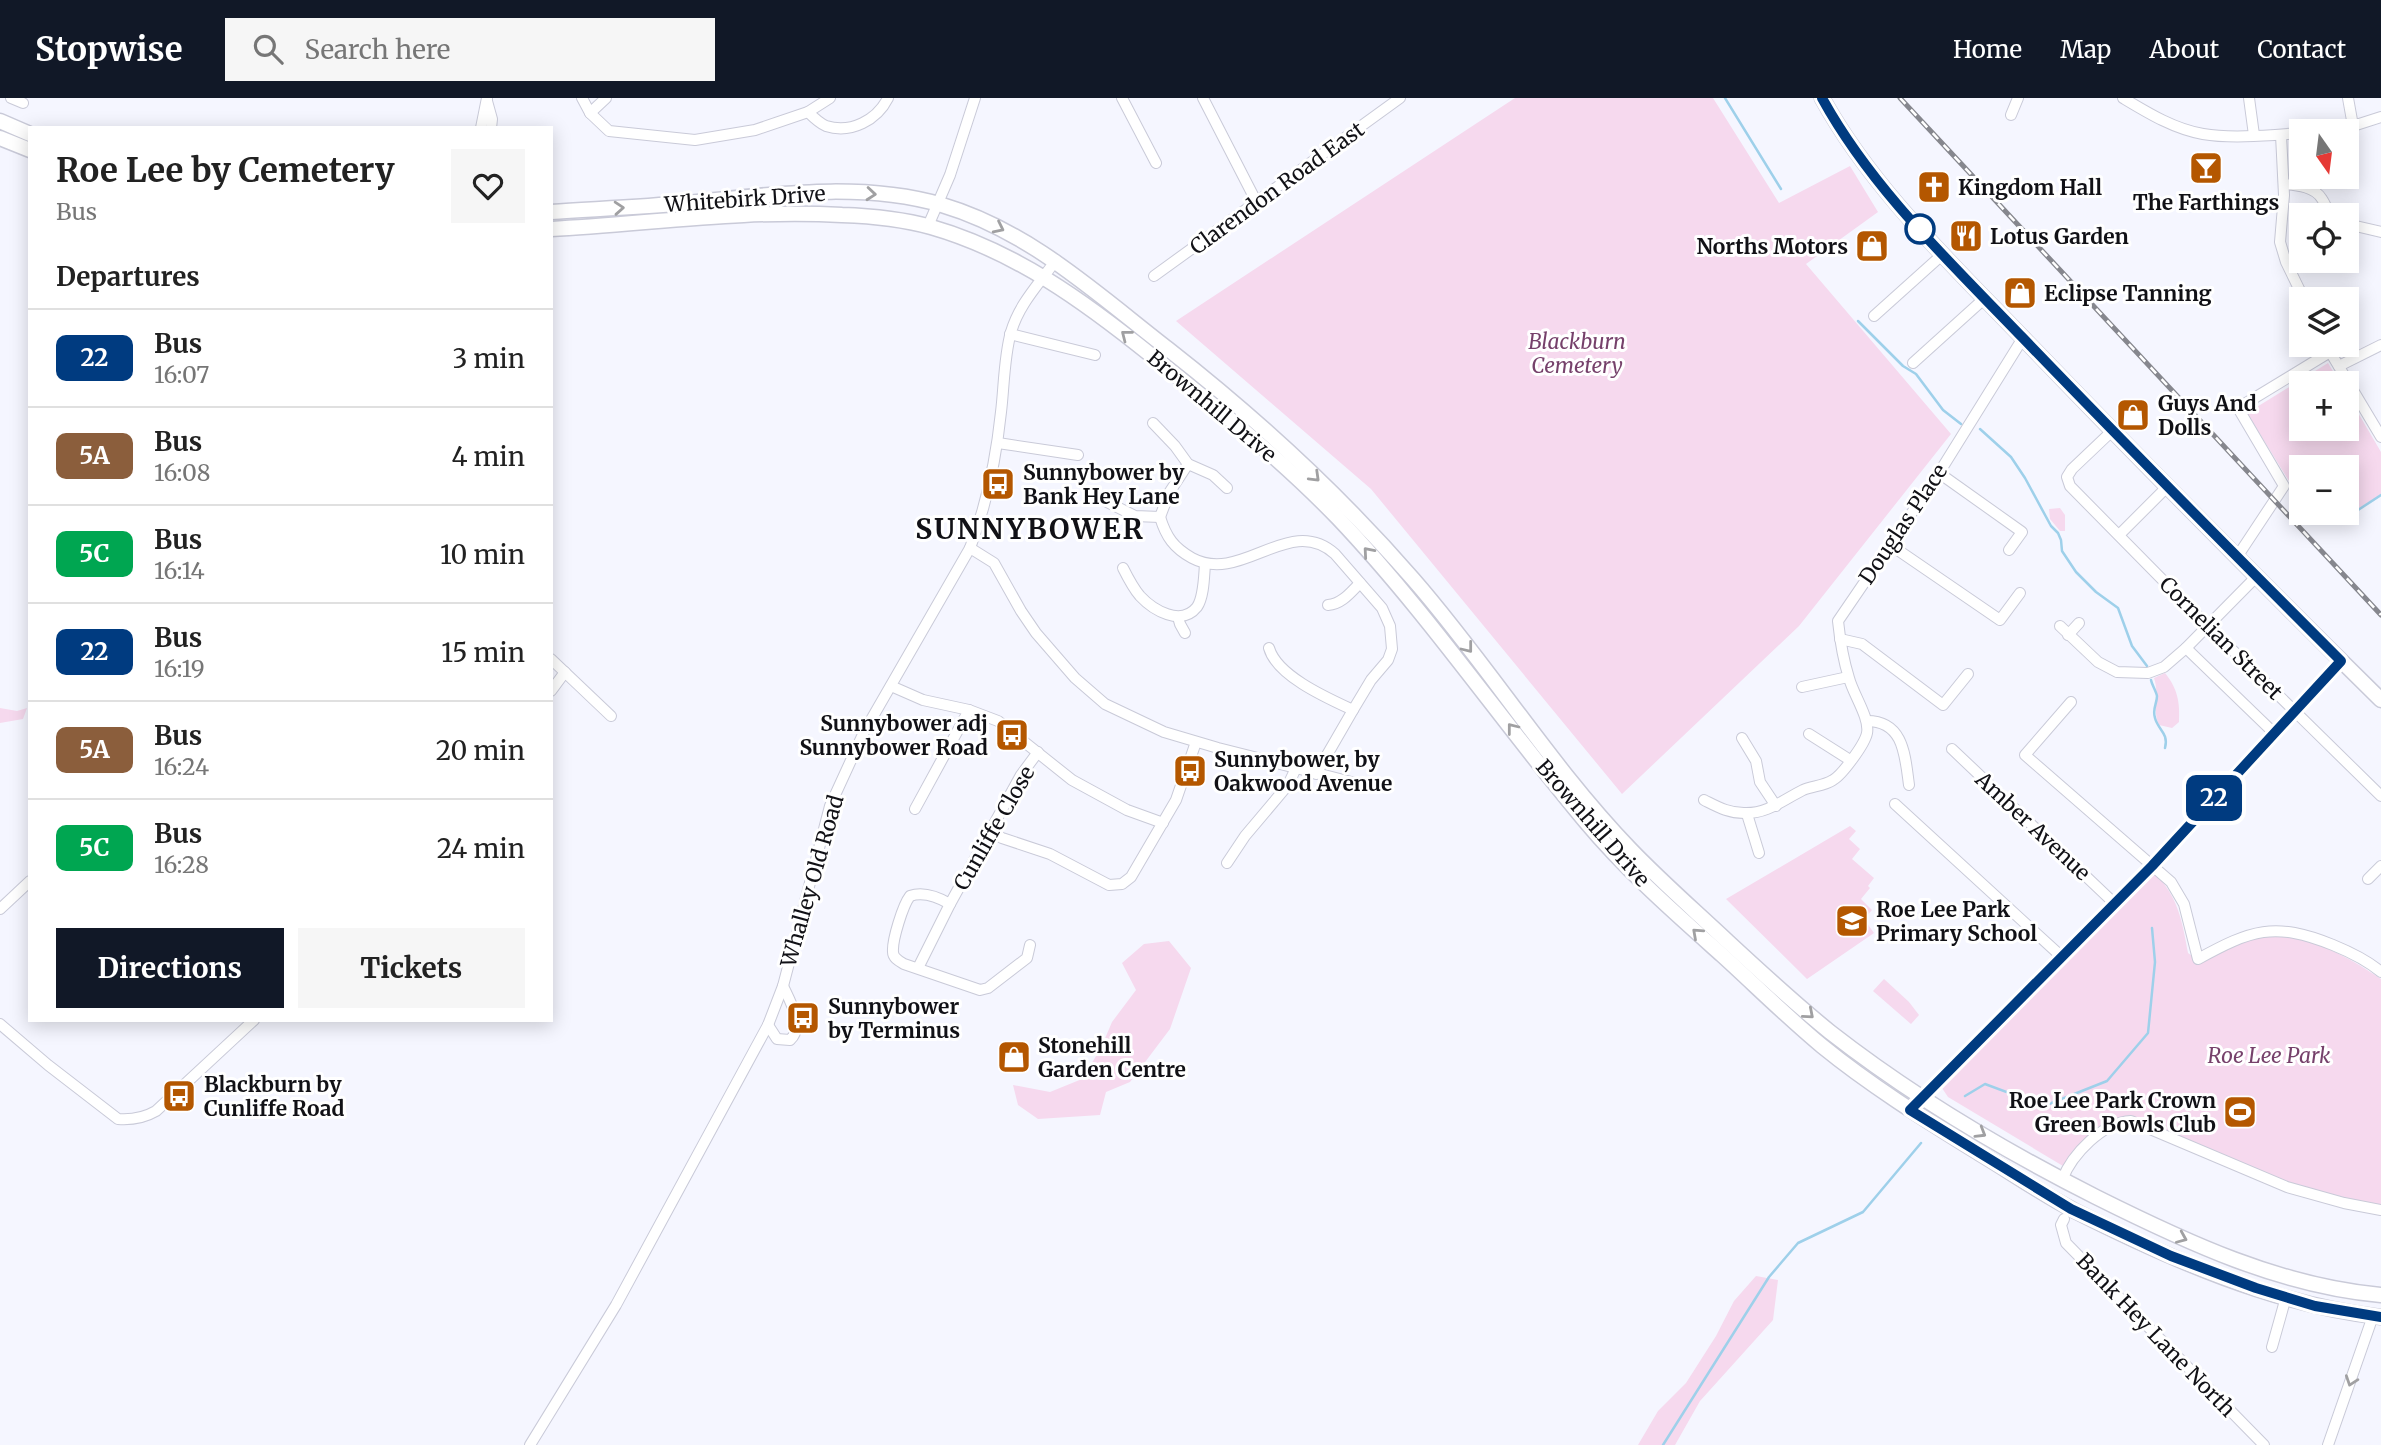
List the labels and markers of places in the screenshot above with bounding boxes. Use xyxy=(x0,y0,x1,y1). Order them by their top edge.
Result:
bar icon: The Farthings xyxy=(2187,149,2225,187)
church icon: Kingdom Hall xyxy=(1915,168,1953,206)
place label: Kingdom Hall xyxy=(1958,174,2102,201)
place label: The Farthings xyxy=(2133,189,2279,216)
unlabelled marker xyxy=(1905,214,1935,244)
restaurant icon: Lotus Garden xyxy=(1947,217,1985,255)
place label: Lotus Garden xyxy=(1990,223,2129,250)
shop icon: Norths Motors xyxy=(1853,227,1891,265)
place label: Norths Motors xyxy=(1697,233,1848,260)
shop icon: Eclipse Tanning xyxy=(2001,274,2039,312)
place label: Eclipse Tanning xyxy=(2044,280,2212,307)
place label: Guys And Dolls xyxy=(2158,390,2257,441)
shop icon: Guys And Dolls xyxy=(2114,396,2152,434)
place label: Sunnybower by Bank Hey Lane xyxy=(1023,459,1185,510)
bus stop icon: Sunnybower by Bank Hey Lane xyxy=(979,465,1017,503)
place label: Sunnybower adj Sunnybower Road xyxy=(799,710,988,761)
bus stop icon: Sunnybower adj Sunnybower Road xyxy=(993,716,1031,754)
place label: Sunnybower, by Oakwood Avenue xyxy=(1214,746,1392,797)
bus stop icon: Sunnybower, by Oakwood Avenue xyxy=(1171,752,1209,790)
place label: Roe Lee Park Primary School xyxy=(1876,896,2037,947)
school or university icon: Roe Lee Park Primary School xyxy=(1833,902,1871,940)
place label: Sunnybower by Terminus xyxy=(828,993,960,1044)
bus stop icon: Sunnybower by Terminus xyxy=(784,999,822,1037)
place label: Stonehill Garden Centre xyxy=(1038,1032,1186,1083)
shop icon: Stonehill Garden Centre xyxy=(995,1038,1033,1076)
place label: Blackburn by Cunliffe Road xyxy=(204,1071,345,1122)
bus stop icon: Blackburn by Cunliffe Road xyxy=(160,1077,198,1115)
place label: Roe Lee Park Crown Green Bowls Club xyxy=(2009,1087,2216,1138)
sports icon: Roe Lee Park Crown Green Bowls Club xyxy=(2221,1093,2259,1131)

